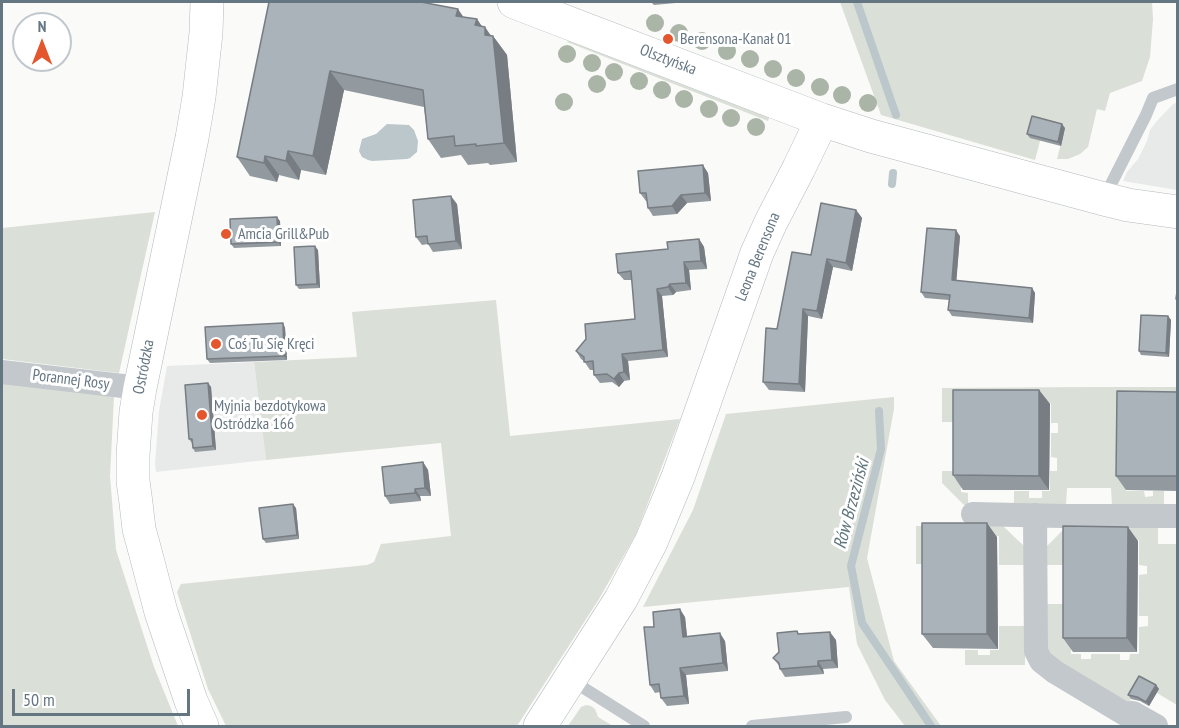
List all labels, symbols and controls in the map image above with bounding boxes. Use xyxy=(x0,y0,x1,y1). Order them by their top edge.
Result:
north arrow xyxy=(12,12,72,72)
text: N xyxy=(38,16,46,36)
place label: Berensona-Kanał 01 xyxy=(680,29,791,49)
marker: Berensona-Kanał 01 xyxy=(661,32,675,46)
street label: Olsztyńska xyxy=(637,40,699,80)
street label: Leona Berensona xyxy=(731,210,785,304)
place label: Amcia Grill&Pub xyxy=(238,224,329,244)
marker: Amcia Grill&Pub xyxy=(219,227,233,241)
place label: Coś Tu Się Kręci xyxy=(228,334,314,354)
marker: Coś Tu Się Kręci xyxy=(209,337,223,351)
street label: Ostródzka xyxy=(129,338,159,396)
street label: Porannej Rosy xyxy=(31,366,111,394)
place label: Myjnia bezdotykowa Ostródzka 166 xyxy=(214,396,326,434)
marker: Myjnia bezdotykowa Ostródzka 166 xyxy=(195,408,209,422)
water label: Rów Brzeziński xyxy=(830,457,874,551)
scale bar xyxy=(15,677,194,715)
text: 50 m xyxy=(23,688,55,711)

